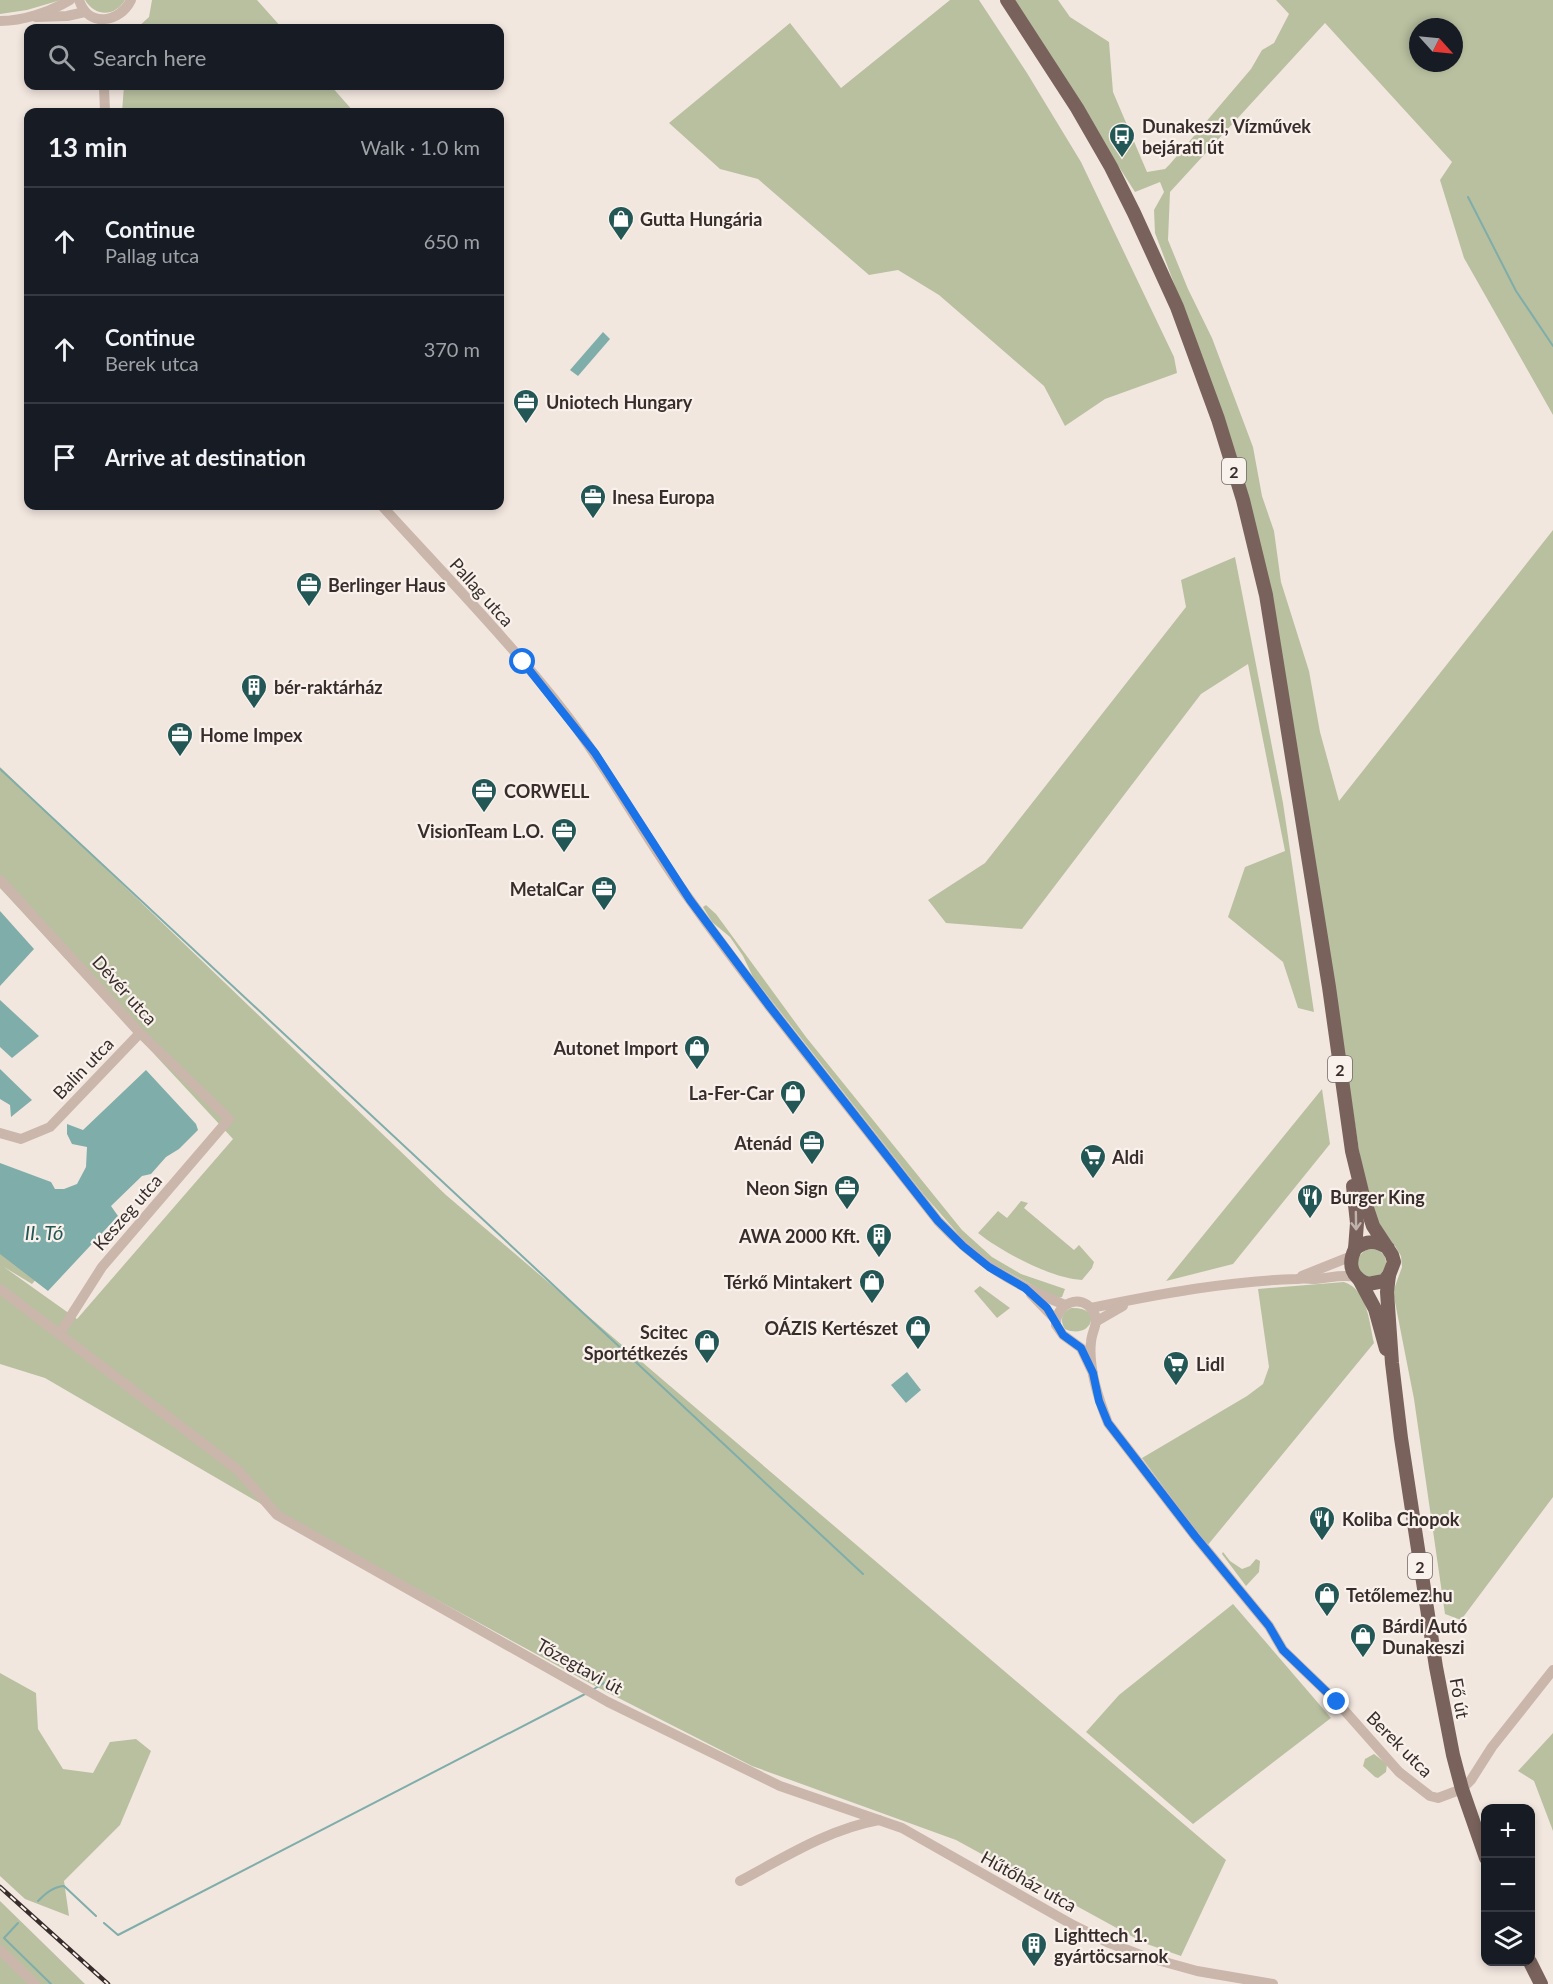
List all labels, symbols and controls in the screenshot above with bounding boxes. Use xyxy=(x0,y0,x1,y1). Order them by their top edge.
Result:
north arrow xyxy=(1409,18,1463,72)
search box xyxy=(24,24,504,90)
icon: search xyxy=(45,41,78,74)
text: Search here xyxy=(93,44,206,71)
place label: Dunakeszi, Vízművek bejárati út xyxy=(1142,115,1311,158)
bus stop icon: Dunakeszi, Vízművek bejárati út xyxy=(1107,121,1137,159)
text: 13 min xyxy=(48,131,128,163)
text: Walk · 1.0 km xyxy=(361,135,480,159)
shop icon: Gutta Hungária xyxy=(606,204,636,242)
place label: Gutta Hungária xyxy=(640,208,762,230)
text: Continue xyxy=(105,216,195,243)
icon: ahead xyxy=(48,225,81,258)
text: 650 m xyxy=(424,229,480,253)
text: Pallag utca xyxy=(105,243,199,267)
text: Continue xyxy=(105,324,195,351)
icon: ahead xyxy=(48,333,81,366)
text: 370 m xyxy=(424,337,480,361)
text: Berek utca xyxy=(105,351,199,375)
office icon: Uniotech Hungary xyxy=(511,387,541,425)
place label: Uniotech Hungary xyxy=(546,391,693,413)
icon: arrive xyxy=(48,441,81,474)
text: Arrive at destination xyxy=(105,444,306,471)
road number: 2 xyxy=(1222,458,1246,484)
office icon: Inesa Europa xyxy=(578,482,608,520)
place label: Inesa Europa xyxy=(612,486,715,508)
street label: Pallag utca xyxy=(445,553,519,631)
office icon: Berlinger Haus xyxy=(294,570,324,608)
place label: Berlinger Haus xyxy=(328,574,446,596)
route start xyxy=(509,648,535,674)
building icon: bér-raktárház xyxy=(239,672,269,710)
place label: bér-raktárház xyxy=(274,676,383,698)
office icon: Home Impex xyxy=(165,720,195,758)
place label: Home Impex xyxy=(200,724,303,746)
office icon: CORWELL xyxy=(469,776,499,814)
place label: CORWELL xyxy=(504,780,590,802)
office icon: VisionTeam L.O. xyxy=(549,816,579,854)
place label: VisionTeam L.O. xyxy=(417,820,544,842)
office icon: MetalCar xyxy=(589,874,619,912)
place label: MetalCar xyxy=(510,878,584,900)
street label: Dévér utca xyxy=(88,951,162,1029)
street label: Balin utca xyxy=(48,1032,118,1104)
shop icon: Autonet Import xyxy=(682,1033,712,1071)
place label: Autonet Import xyxy=(553,1037,678,1059)
road number: 2 xyxy=(1328,1056,1352,1082)
shop icon: La-Fer-Car xyxy=(778,1078,808,1116)
place label: La-Fer-Car xyxy=(689,1082,774,1104)
office icon: Atenád xyxy=(797,1128,827,1166)
place label: Atenád xyxy=(733,1132,792,1154)
supermarket icon: Aldi xyxy=(1078,1142,1108,1180)
place label: Aldi xyxy=(1111,1146,1144,1168)
street label: Keszeg utca xyxy=(88,1169,166,1255)
office icon: Neon Sign xyxy=(832,1173,862,1211)
place label: Neon Sign xyxy=(746,1177,828,1199)
restaurant icon: Burger King xyxy=(1295,1182,1325,1220)
place label: Burger King xyxy=(1330,1186,1425,1208)
one-way arrow xyxy=(1350,1211,1362,1230)
water label: II. Tó xyxy=(25,1220,63,1244)
building icon: AWA 2000 Kft. xyxy=(864,1221,894,1259)
place label: AWA 2000 Kft. xyxy=(738,1225,860,1247)
shop icon: Térkő Mintakert xyxy=(857,1267,887,1305)
place label: Térkő Mintakert xyxy=(724,1271,852,1293)
shop icon: OÁZIS Kertészet xyxy=(903,1313,933,1351)
place label: OÁZIS Kertészet xyxy=(764,1317,898,1339)
place label: Scitec Sportétkezés xyxy=(584,1321,688,1364)
shop icon: Scitec Sportétkezés xyxy=(692,1327,722,1365)
supermarket icon: Lidl xyxy=(1161,1349,1191,1387)
place label: Lidl xyxy=(1196,1353,1225,1375)
restaurant icon: Koliba Chopok xyxy=(1307,1504,1337,1542)
place label: Koliba Chopok xyxy=(1342,1508,1460,1530)
road number: 2 xyxy=(1408,1553,1432,1579)
shop icon: Tetőlemez.hu xyxy=(1312,1580,1342,1618)
place label: Tetőlemez.hu xyxy=(1346,1584,1453,1606)
place label: Bárdi Autó Dunakeszi xyxy=(1382,1615,1467,1658)
shop icon: Bárdi Autó Dunakeszi xyxy=(1348,1621,1378,1659)
street label: Tőzegtavi út xyxy=(533,1633,627,1699)
street label: Fő út xyxy=(1446,1676,1474,1720)
route end xyxy=(1323,1688,1349,1714)
street label: Berek utca xyxy=(1362,1706,1438,1782)
map controls xyxy=(1481,1804,1535,1966)
button: + xyxy=(1481,1804,1535,1858)
street label: Hűtőház utca xyxy=(977,1846,1081,1916)
button: − xyxy=(1481,1858,1535,1912)
button: layers xyxy=(1481,1912,1535,1966)
place label: Lighttech 1. gyártöcsarnok xyxy=(1054,1924,1169,1967)
building icon: Lighttech 1. gyártöcsarnok xyxy=(1019,1930,1049,1968)

